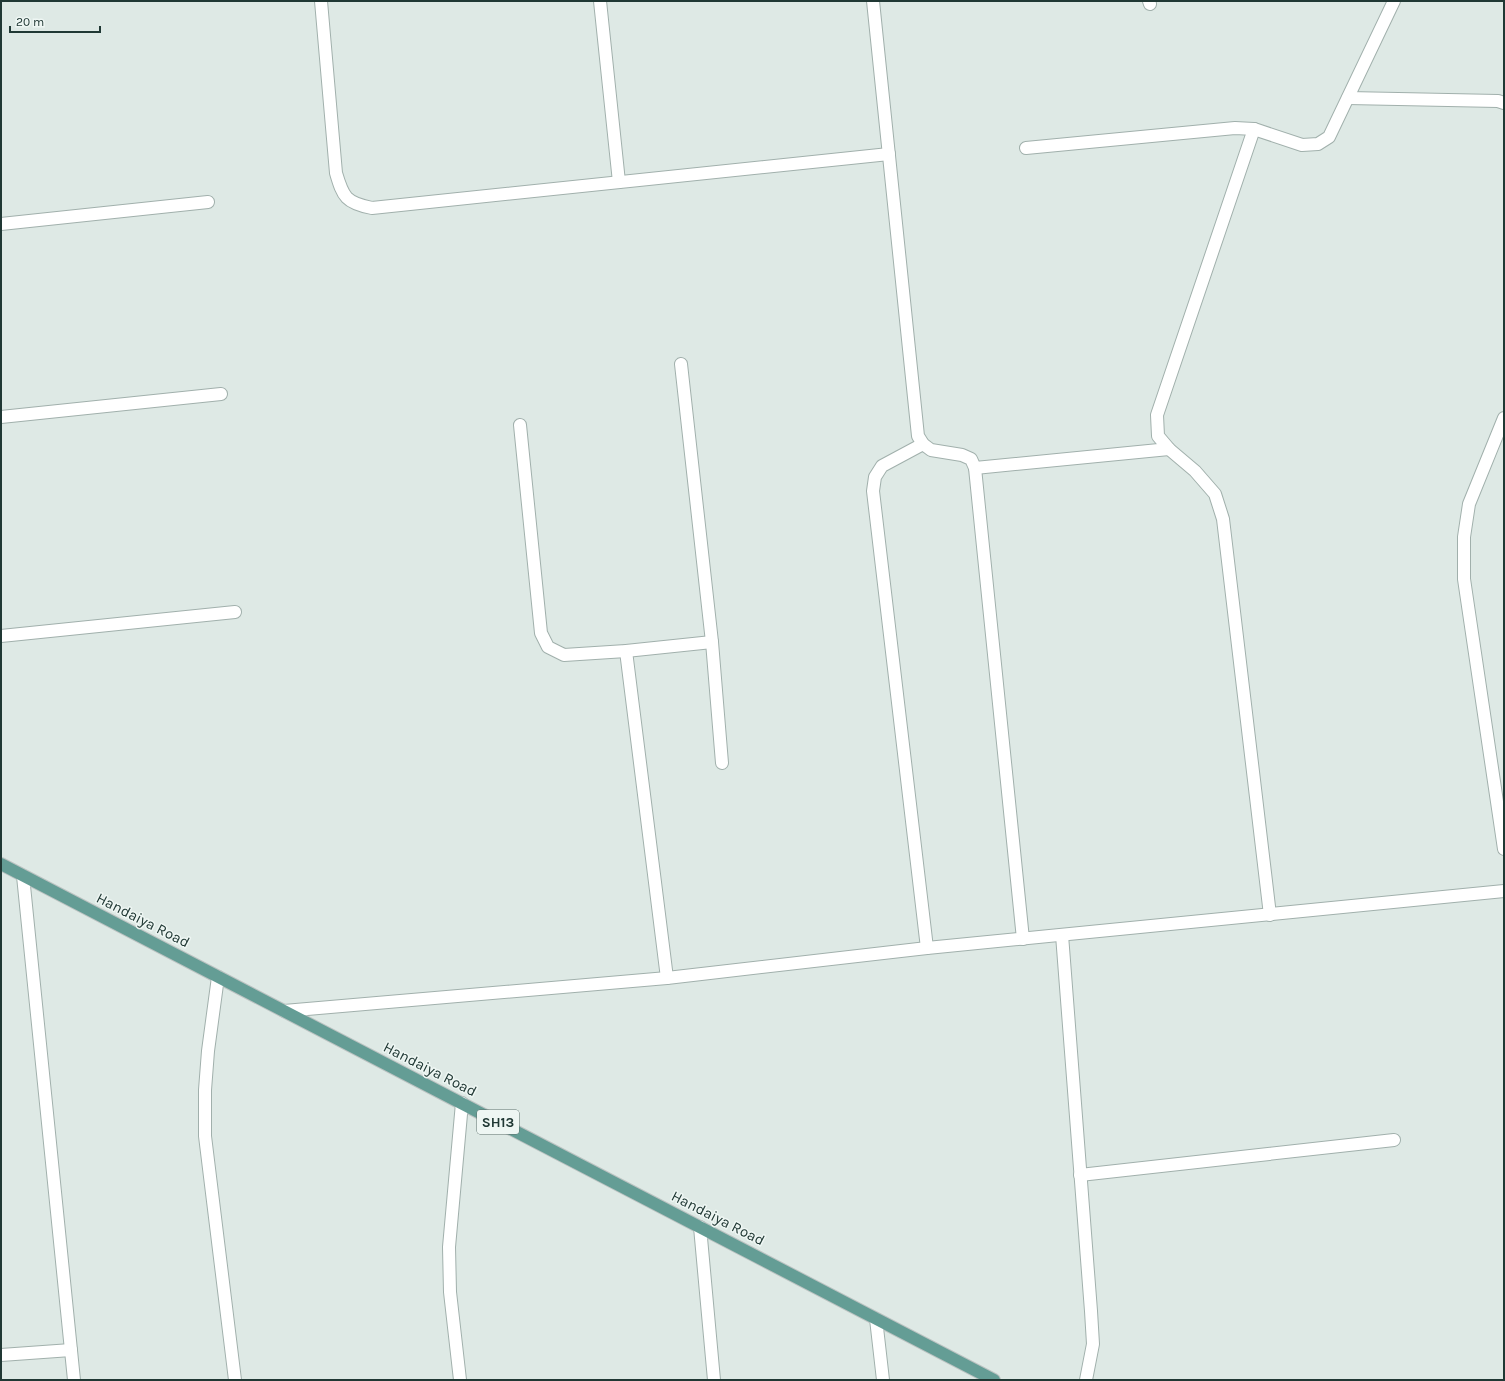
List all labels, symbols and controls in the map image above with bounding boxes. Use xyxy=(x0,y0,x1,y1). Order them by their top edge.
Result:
scale bar xyxy=(10,8,100,34)
text: 20 m xyxy=(16,15,44,29)
street label: Handaiya Road xyxy=(93,889,193,951)
street label: Handaiya Road xyxy=(380,1038,480,1100)
road number: SH13 xyxy=(477,1110,519,1134)
street label: Handaiya Road xyxy=(668,1187,768,1249)

